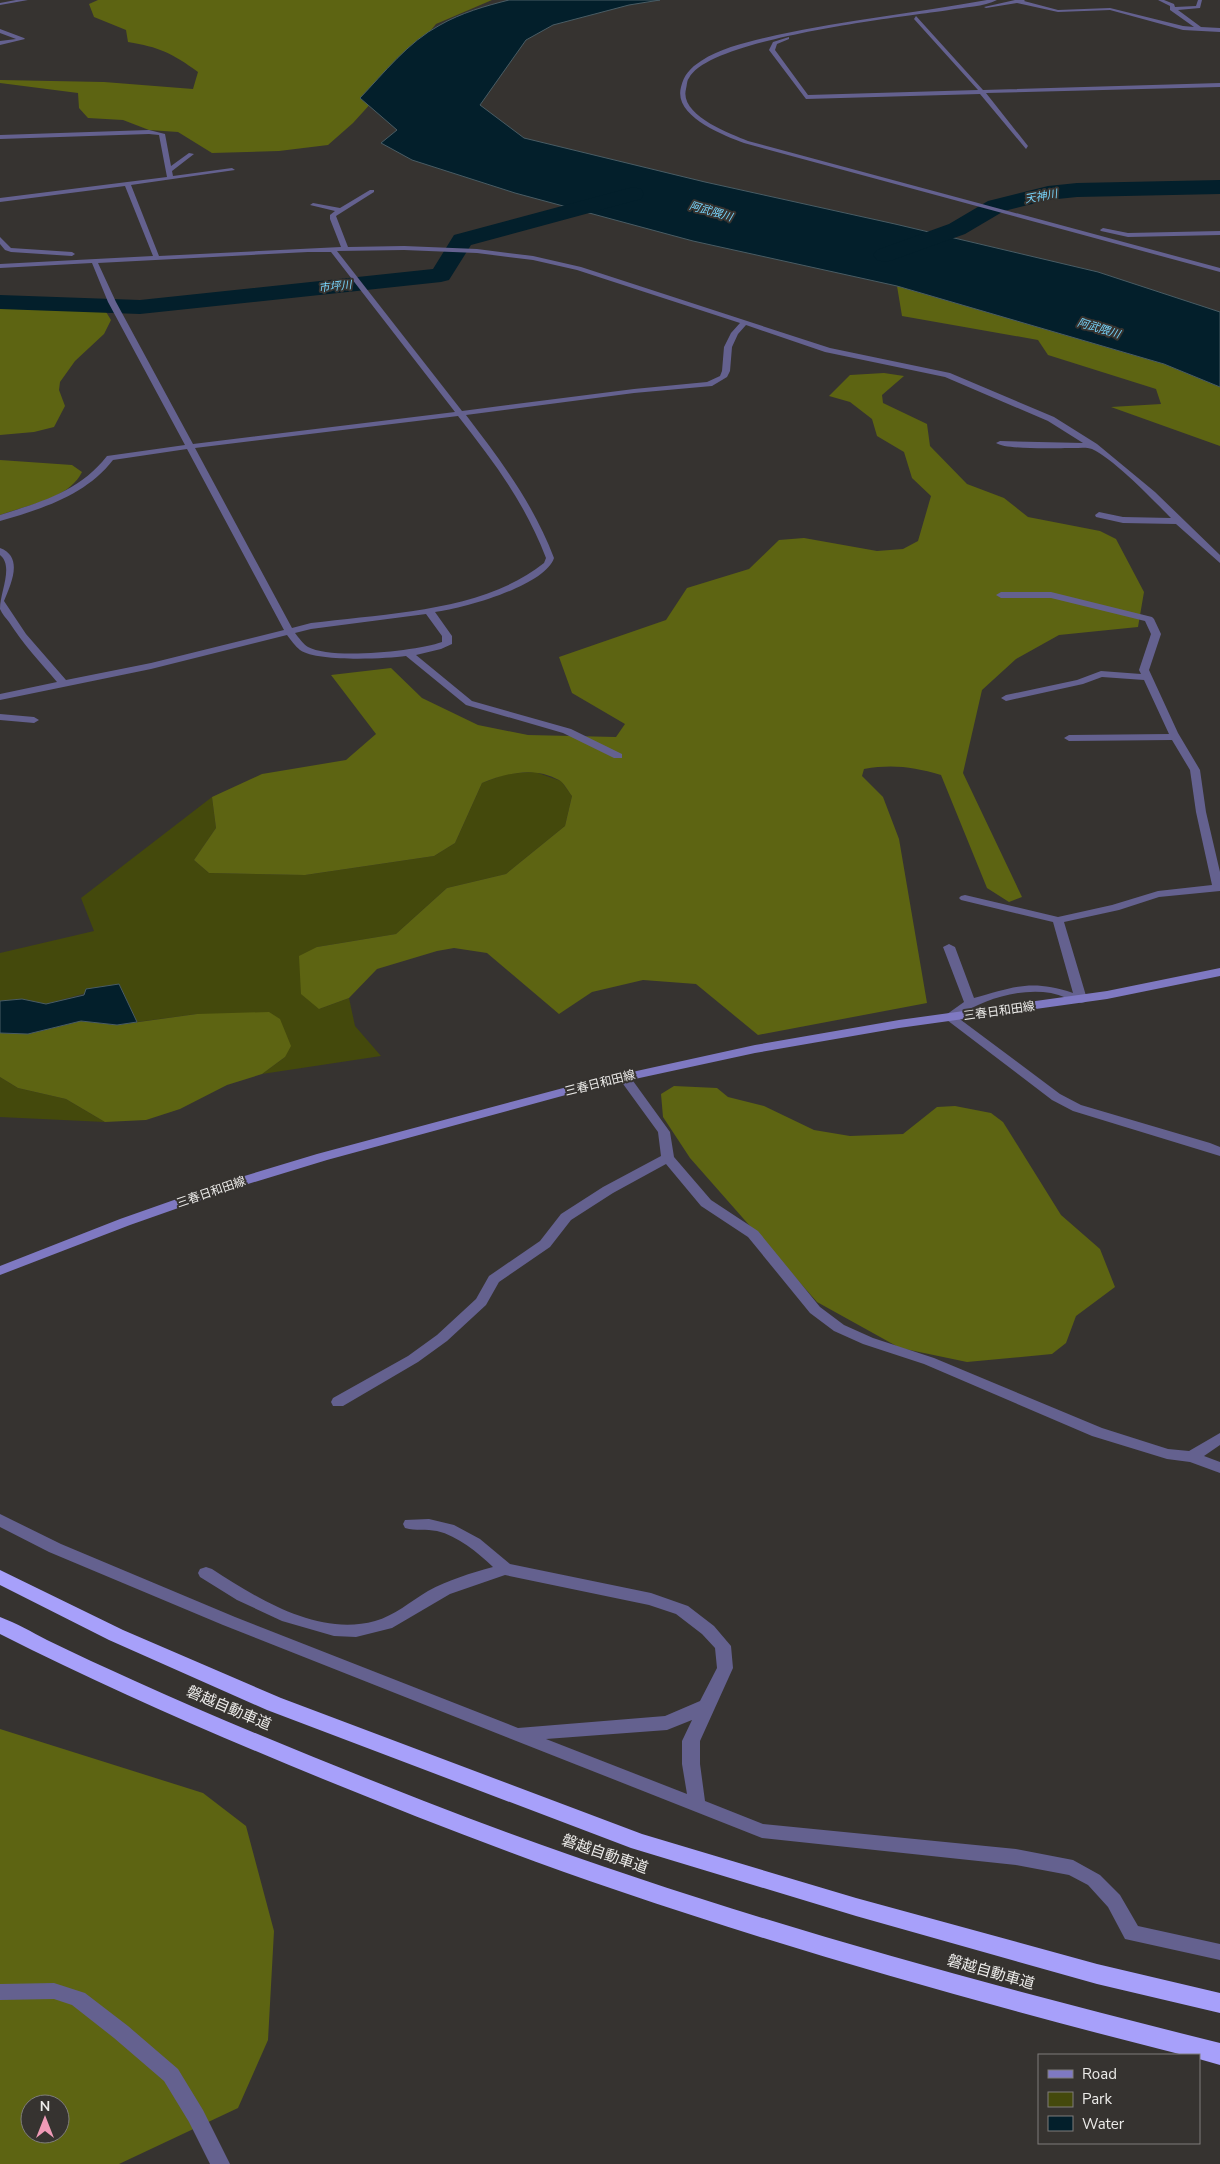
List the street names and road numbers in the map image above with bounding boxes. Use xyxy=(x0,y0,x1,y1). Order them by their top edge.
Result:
street label: 三春日和田線 xyxy=(962,998,1036,1024)
street label: 三春日和田線 xyxy=(563,1067,637,1099)
street label: 三春日和田線 xyxy=(174,1173,248,1211)
street label: 磐越自動車道 xyxy=(184,1681,274,1735)
street label: 磐越自動車道 xyxy=(559,1830,651,1878)
street label: 磐越自動車道 xyxy=(945,1950,1037,1994)

